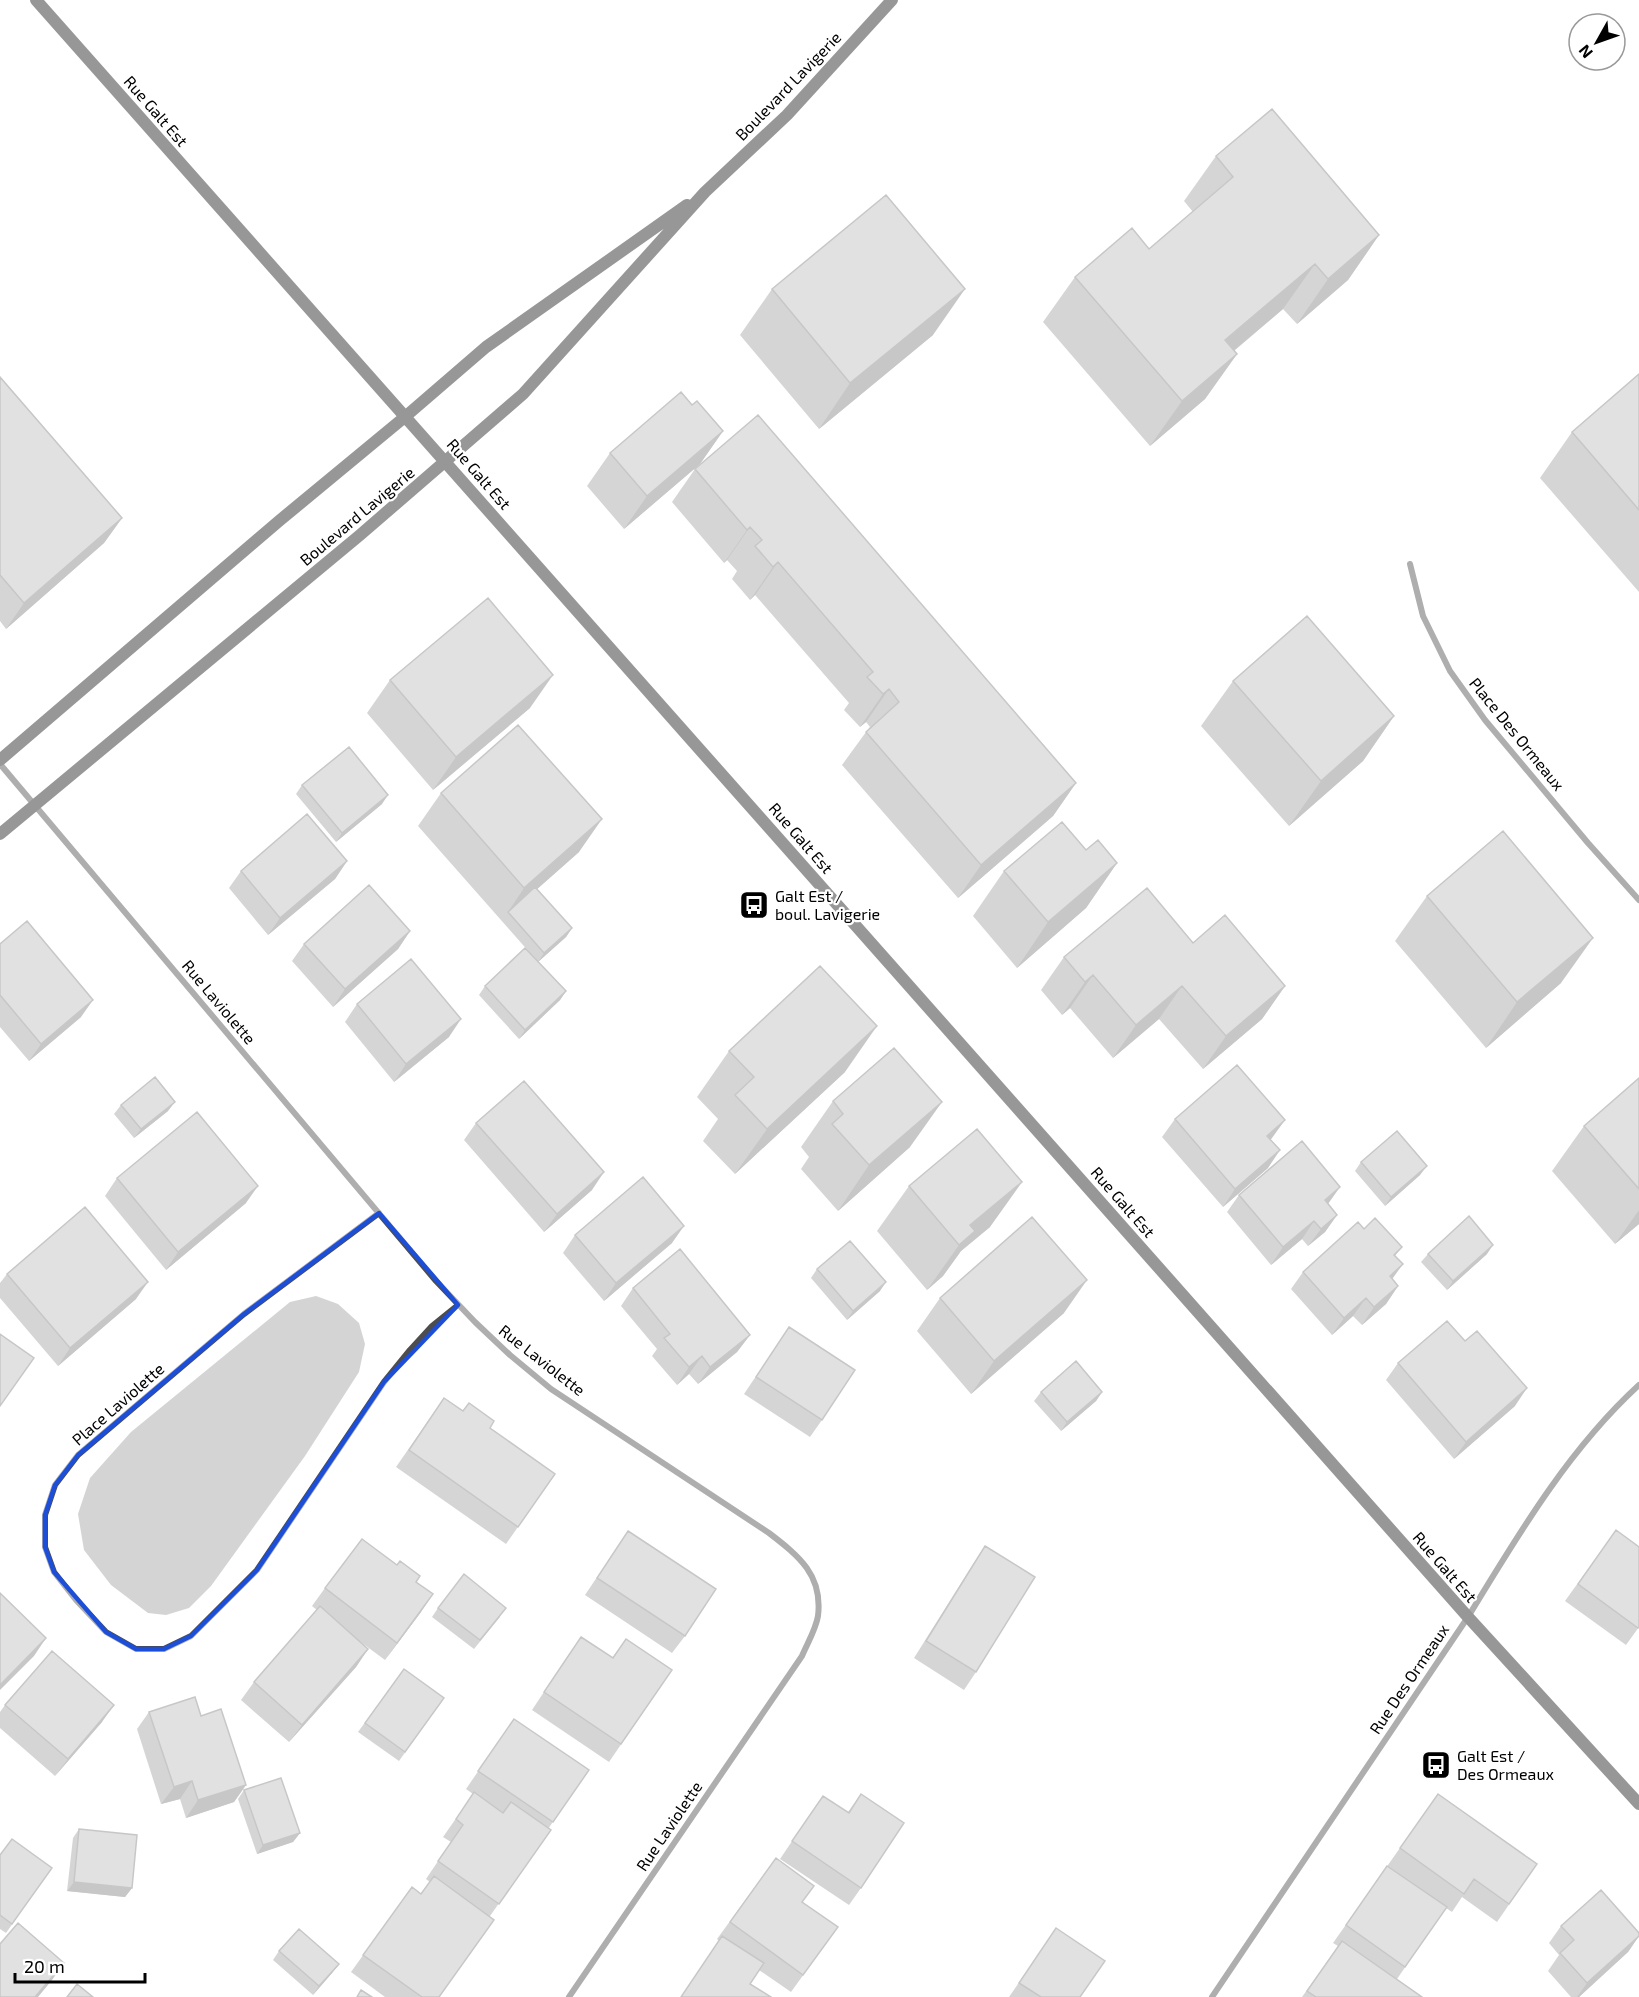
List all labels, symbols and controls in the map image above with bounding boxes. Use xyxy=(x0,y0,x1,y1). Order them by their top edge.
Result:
north arrow xyxy=(1567,12,1627,72)
street label: Boulevard Lavigerie xyxy=(731,27,844,144)
text: N xyxy=(1574,41,1596,62)
street label: Rue Galt Est xyxy=(121,71,192,150)
street label: Rue Galt Est xyxy=(444,434,515,513)
street label: Boulevard Lavigerie xyxy=(296,462,418,569)
street label: Place Des Ormeaux xyxy=(1466,673,1569,794)
street label: Rue Galt Est xyxy=(766,798,837,877)
place label: Galt Est / boul. Lavigerie xyxy=(775,886,880,923)
bus stop icon: Galt Est / boul. Lavigerie xyxy=(738,889,770,921)
street label: Rue Laviolette xyxy=(179,956,260,1048)
street label: Rue Galt Est xyxy=(1088,1162,1159,1241)
street label: Rue Laviolette xyxy=(496,1320,589,1399)
street label: Place Laviolette xyxy=(68,1359,167,1449)
street label: Rue Galt Est xyxy=(1410,1527,1481,1606)
street label: Rue Des Ormeaux xyxy=(1365,1620,1453,1737)
place label: Galt Est / Des Ormeaux xyxy=(1457,1746,1555,1783)
bus stop icon: Galt Est / Des Ormeaux xyxy=(1420,1749,1452,1781)
street label: Rue Laviolette xyxy=(632,1777,705,1874)
scale bar xyxy=(15,1946,146,1984)
text: 20 m xyxy=(24,1955,65,1977)

